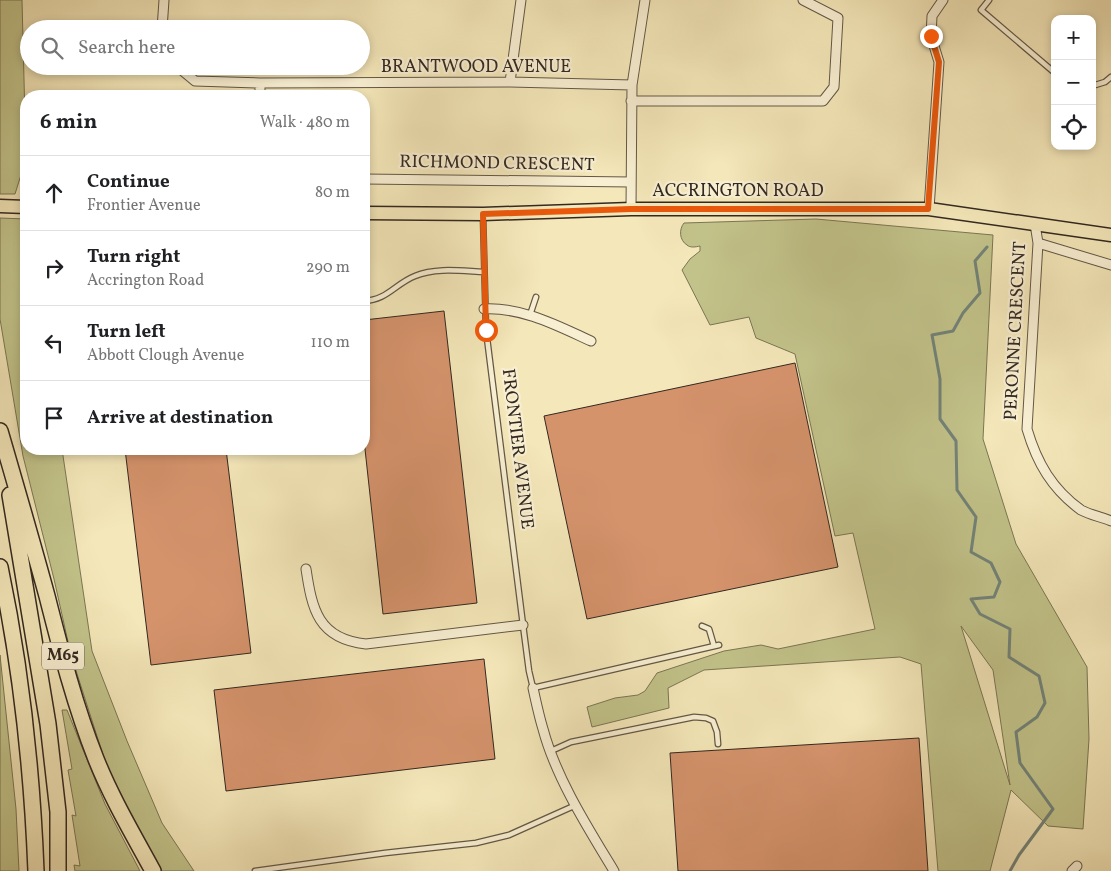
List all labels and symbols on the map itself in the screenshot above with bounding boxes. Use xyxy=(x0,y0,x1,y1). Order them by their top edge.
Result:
route end xyxy=(920,25,943,48)
street label: BRANTWOOD AVENUE xyxy=(381,55,571,80)
street label: RICHMOND CRESCENT xyxy=(399,150,595,178)
street label: ACCRINGTON ROAD xyxy=(652,179,824,204)
street label: PERONNE CRESCENT xyxy=(999,240,1033,421)
route start xyxy=(475,319,498,342)
street label: FRONTIER AVENUE xyxy=(495,367,539,531)
road number: M65 xyxy=(42,642,84,669)

